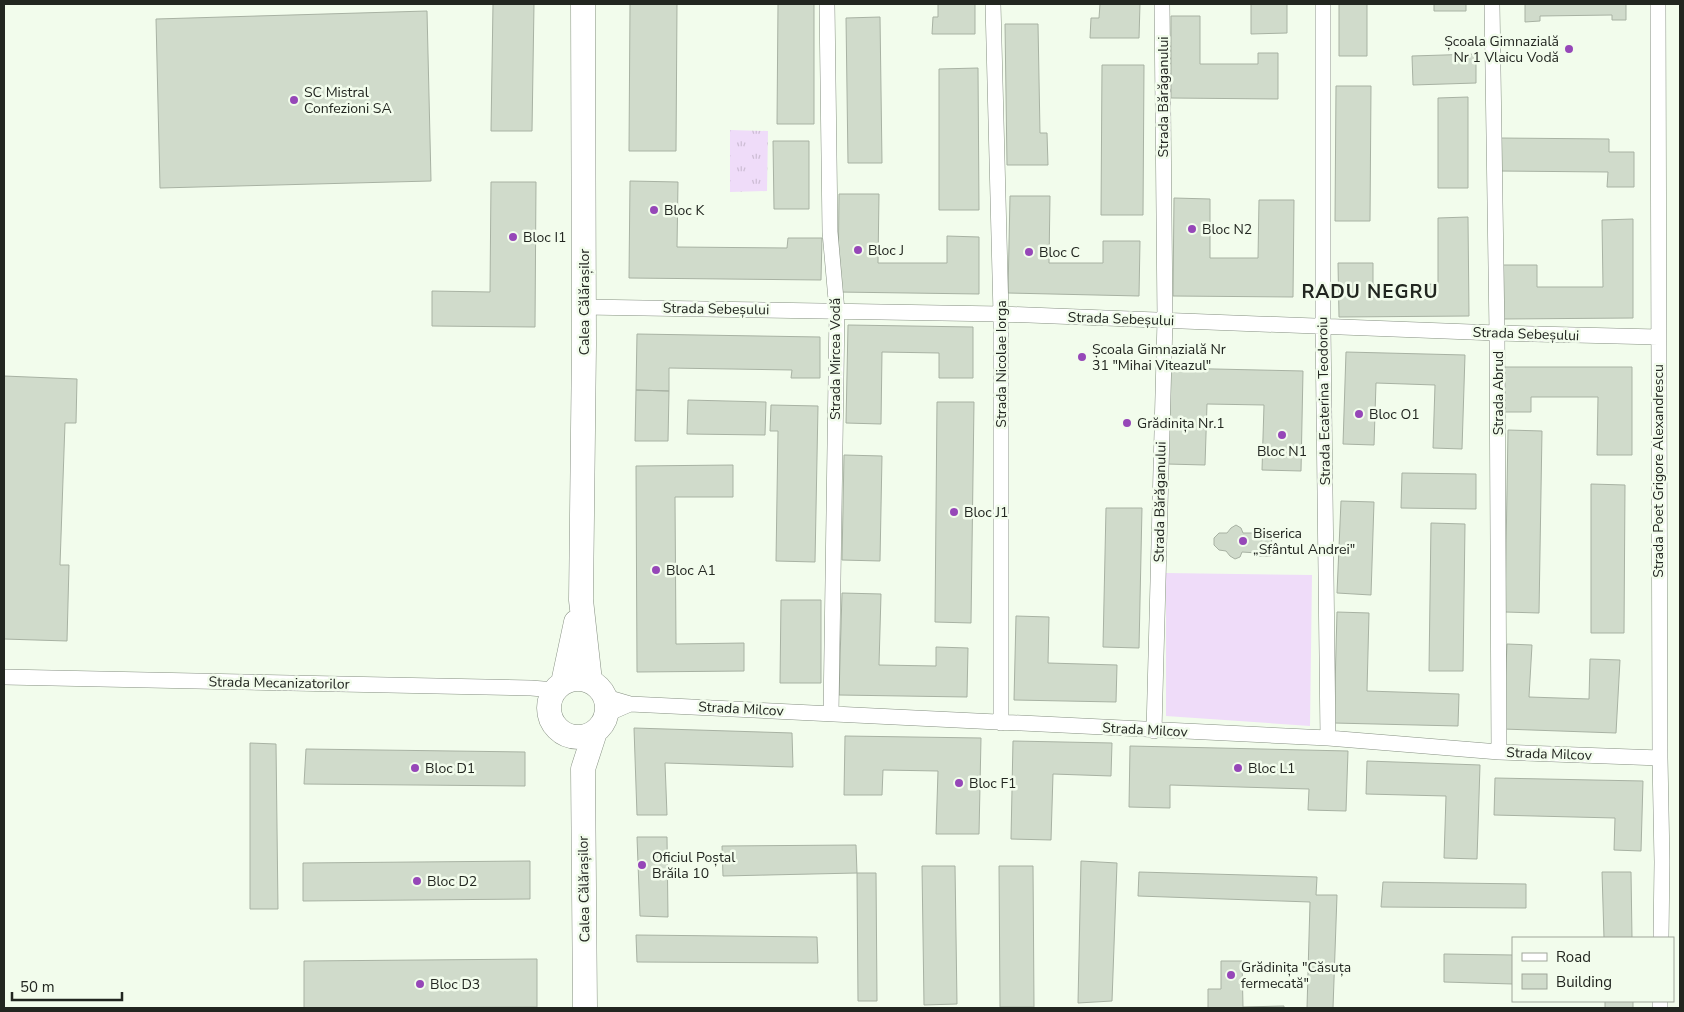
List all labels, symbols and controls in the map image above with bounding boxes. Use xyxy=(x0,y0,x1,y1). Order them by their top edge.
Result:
place label: Școala Gimnazială Nr 1 Vlaicu Vodă xyxy=(1444,32,1559,67)
street label: Strada Bărăganului xyxy=(1154,37,1173,157)
marker: Școala Gimnazială Nr 1 Vlaicu Vodă xyxy=(1563,43,1575,55)
place label: SC Mistral Confezioni SA xyxy=(304,83,392,118)
marker: SC Mistral Confezioni SA xyxy=(288,94,300,106)
place label: Bloc K xyxy=(664,201,704,220)
marker: Bloc K xyxy=(648,204,660,216)
place label: Bloc N2 xyxy=(1202,220,1252,239)
marker: Bloc N2 xyxy=(1186,223,1198,235)
place label: Bloc I1 xyxy=(523,228,566,247)
marker: Bloc I1 xyxy=(507,231,519,243)
place label: Bloc J xyxy=(868,241,904,260)
place label: Bloc C xyxy=(1039,243,1080,262)
marker: Bloc J xyxy=(852,244,864,256)
marker: Bloc C xyxy=(1023,246,1035,258)
street label: Calea Călărașilor xyxy=(575,249,594,355)
district label: RADU NEGRU xyxy=(1301,279,1439,305)
street label: Strada Mircea Vodă xyxy=(826,298,845,420)
street label: Strada Sebeșului xyxy=(663,299,769,319)
street label: Strada Nicolae Iorga xyxy=(992,300,1011,428)
street label: Strada Sebeșului xyxy=(1067,308,1175,330)
street label: Strada Ecaterina Teodoroiu xyxy=(1313,316,1335,486)
street label: Strada Sebeșului xyxy=(1472,323,1580,345)
place label: Școala Gimnazială Nr 31 "Mihai Viteazul" xyxy=(1092,340,1226,375)
marker: Școala Gimnazială Nr 31 "Mihai Viteazul" xyxy=(1076,351,1088,363)
street label: Strada Abrud xyxy=(1489,351,1508,435)
street label: Strada Poet Grigore Alexandrescu xyxy=(1649,364,1668,578)
place label: Bloc O1 xyxy=(1369,405,1420,424)
marker: Bloc O1 xyxy=(1353,408,1365,420)
place label: Grădinița Nr.1 xyxy=(1137,414,1225,433)
marker: Grădinița Nr.1 xyxy=(1121,417,1133,429)
marker: Bloc N1 xyxy=(1276,429,1288,441)
street label: Strada Bărăganului xyxy=(1149,441,1171,563)
place label: Bloc N1 xyxy=(1257,442,1307,461)
place label: Bloc J1 xyxy=(964,503,1008,522)
marker: Bloc J1 xyxy=(948,506,960,518)
place label: Biserica „Sfântul Andrei" xyxy=(1253,524,1355,559)
marker: Biserica „Sfântul Andrei" xyxy=(1237,535,1249,547)
place label: Bloc A1 xyxy=(666,561,716,580)
marker: Bloc A1 xyxy=(650,564,662,576)
street label: Strada Mecanizatorilor xyxy=(208,672,350,694)
street label: Strada Milcov xyxy=(698,697,785,721)
street label: Strada Milcov xyxy=(1102,718,1189,742)
street label: Strada Milcov xyxy=(1506,743,1593,765)
place label: Bloc D1 xyxy=(425,759,475,778)
place label: Bloc L1 xyxy=(1248,759,1295,778)
marker: Bloc D1 xyxy=(409,762,421,774)
marker: Bloc L1 xyxy=(1232,762,1244,774)
place label: Bloc F1 xyxy=(969,774,1016,793)
marker: Bloc F1 xyxy=(953,777,965,789)
street label: Calea Călărașilor xyxy=(574,836,594,942)
place label: Oficiul Poștal Brăila 10 xyxy=(652,848,736,883)
marker: Oficiul Poștal Brăila 10 xyxy=(636,859,648,871)
place label: Bloc D2 xyxy=(427,872,477,891)
marker: Bloc D2 xyxy=(411,875,423,887)
legend xyxy=(1512,937,1674,1002)
text: Road xyxy=(1556,947,1591,967)
place label: Grădinița "Căsuța fermecată" xyxy=(1241,958,1351,993)
marker: Grădinița "Căsuța fermecată" xyxy=(1225,969,1237,981)
scale bar xyxy=(12,970,122,1002)
text: Building xyxy=(1556,972,1612,992)
place label: Bloc D3 xyxy=(430,975,480,994)
text: 50 m xyxy=(20,977,55,997)
marker: Bloc D3 xyxy=(414,978,426,990)

